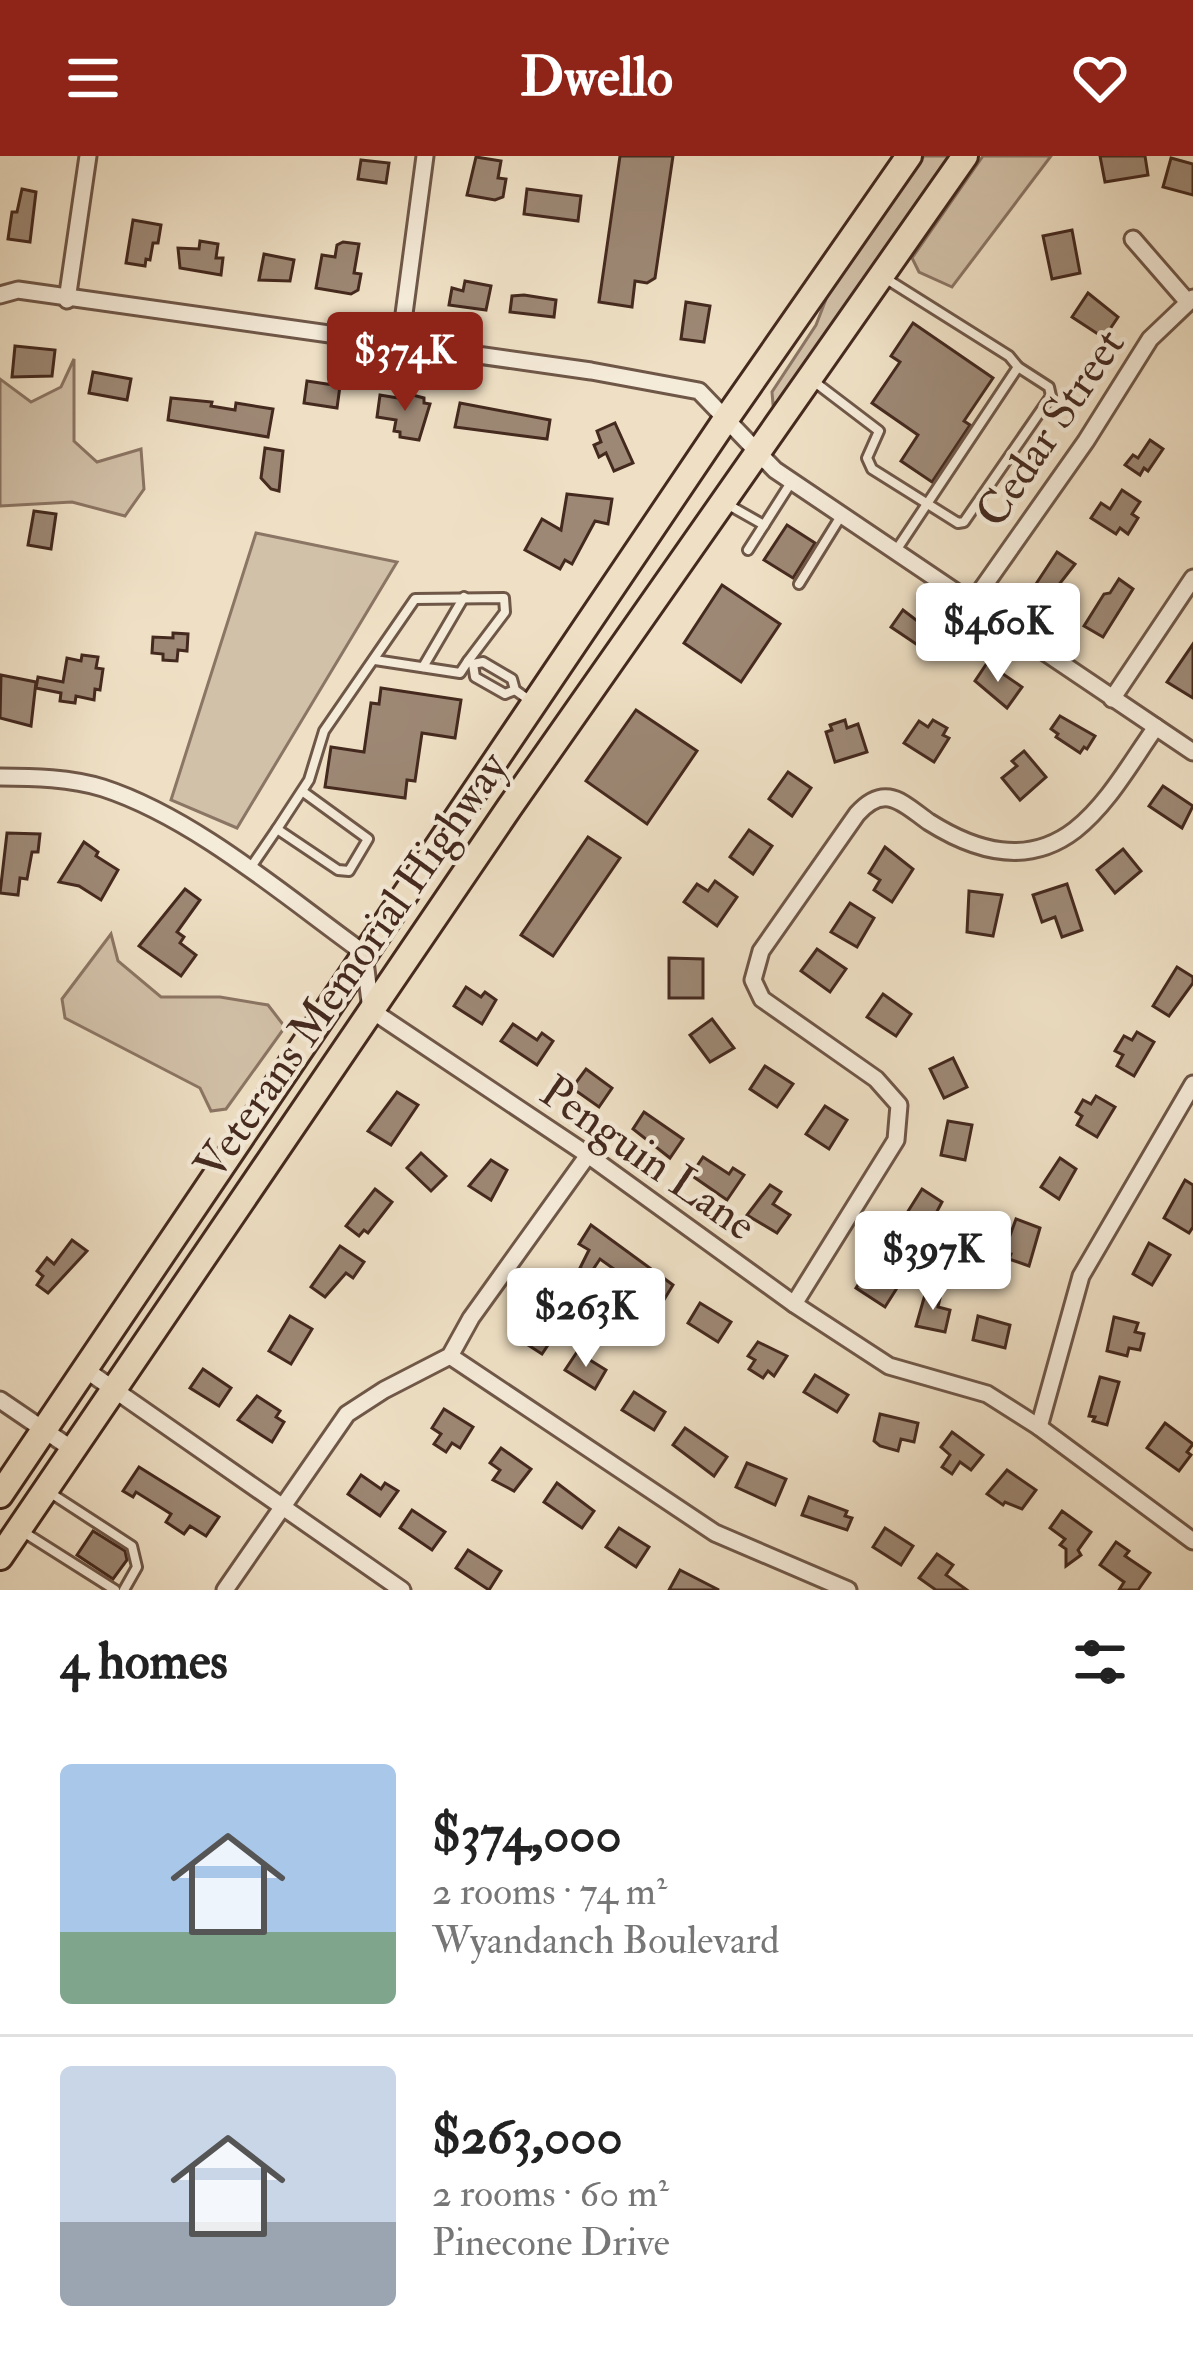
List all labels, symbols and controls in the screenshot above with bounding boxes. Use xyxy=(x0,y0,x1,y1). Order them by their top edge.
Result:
text: Dwello xyxy=(520,44,673,112)
icon: menu xyxy=(60,45,126,111)
icon: heart xyxy=(1067,45,1133,111)
pin: $374K xyxy=(321,312,489,414)
street label: Cedar Street xyxy=(964,318,1137,538)
text: $374K xyxy=(354,326,456,375)
pin: $460K xyxy=(914,583,1082,685)
text: $460K xyxy=(943,597,1053,646)
street label: Veterans Memorial Highway xyxy=(183,740,521,1191)
street label: Penguin Lane xyxy=(529,1064,767,1253)
pin: $397K xyxy=(849,1211,1017,1313)
text: $397K xyxy=(882,1225,984,1274)
pin: $263K xyxy=(502,1268,670,1370)
text: $263K xyxy=(534,1282,638,1331)
icon: filters xyxy=(1067,1629,1133,1695)
text: 4 homes xyxy=(60,1630,228,1694)
text: $374,000 xyxy=(432,1803,622,1867)
icon: home xyxy=(156,1812,300,1956)
text: 2 rooms · 74 m² xyxy=(432,1867,667,1916)
text: Wyandanch Boulevard xyxy=(432,1916,779,1965)
text: $263,000 xyxy=(432,2105,623,2169)
icon: home xyxy=(156,2114,300,2258)
text: 2 rooms · 60 m² xyxy=(432,2169,669,2218)
text: Pinecone Drive xyxy=(432,2218,670,2267)

